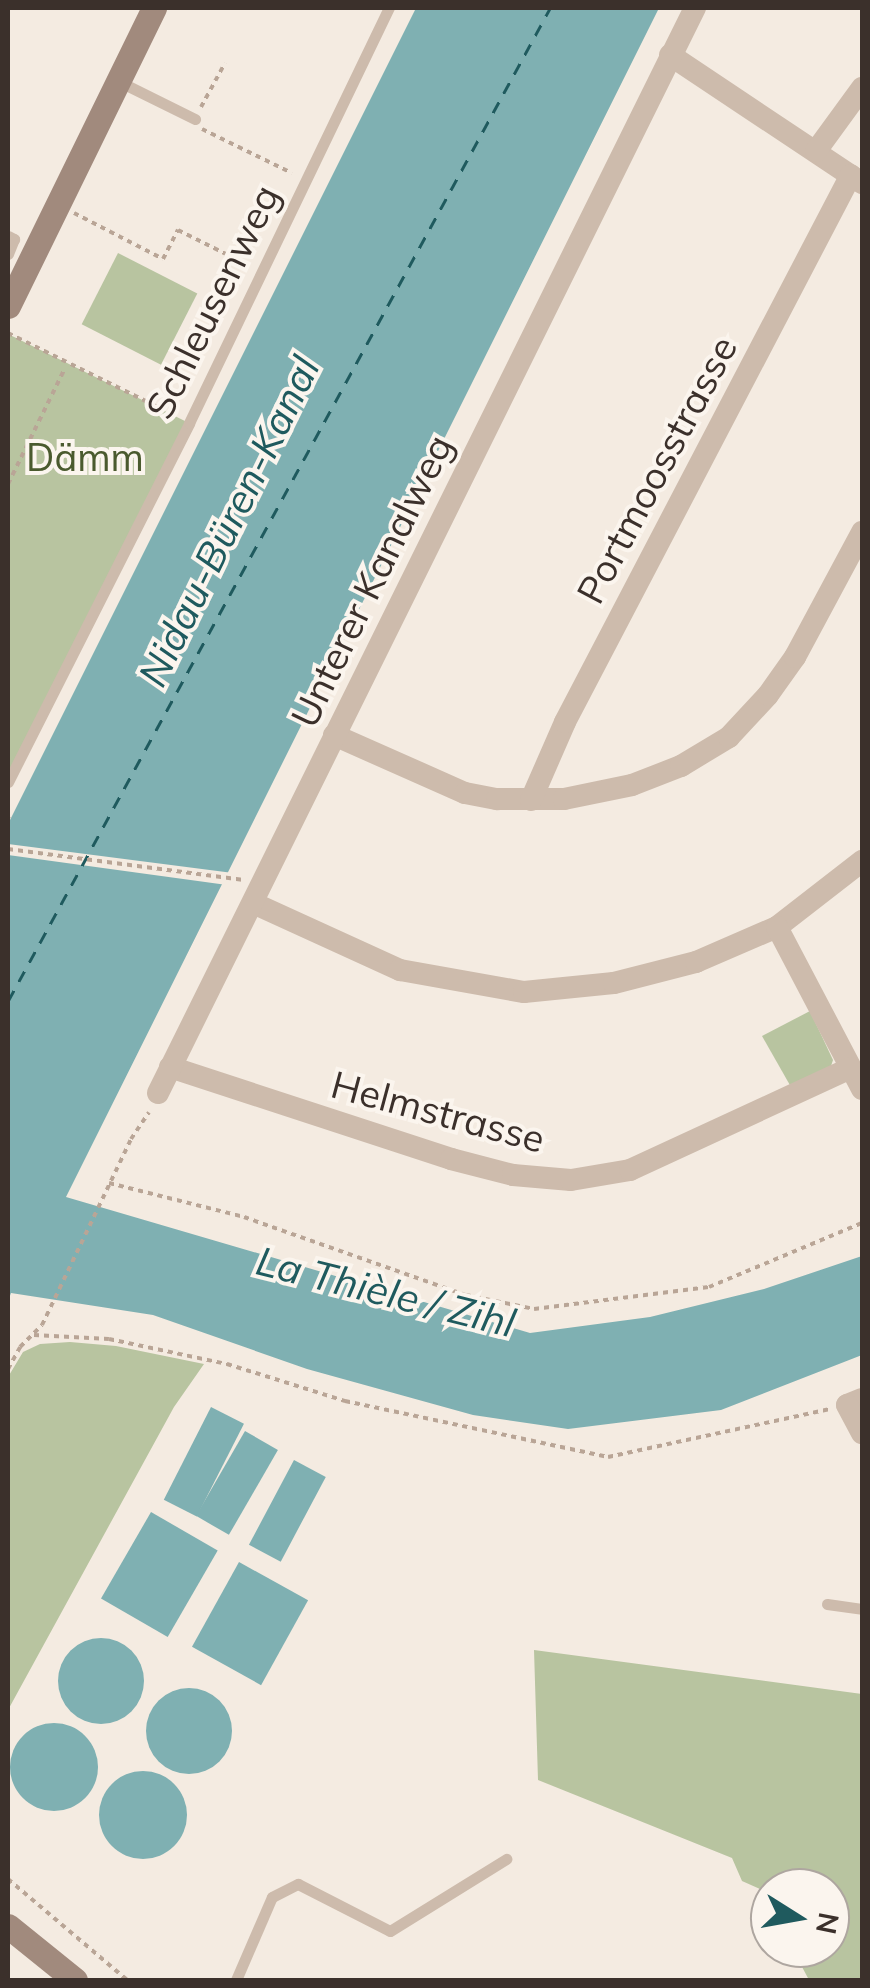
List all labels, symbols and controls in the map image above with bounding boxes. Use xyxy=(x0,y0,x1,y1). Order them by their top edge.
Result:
street label: Schleusenweg xyxy=(137,178,289,426)
street label: Portmoosstrasse xyxy=(567,329,747,611)
water label: Nidau-Büren-Kanal xyxy=(127,348,329,694)
street label: Unterer Kanalweg xyxy=(282,428,462,734)
park label: Dämm xyxy=(26,435,144,481)
street label: Helmstrasse xyxy=(326,1062,550,1162)
water label: La Thièle / Zihl xyxy=(252,1236,520,1346)
north arrow xyxy=(750,1868,850,1968)
text: N xyxy=(809,1910,847,1937)

